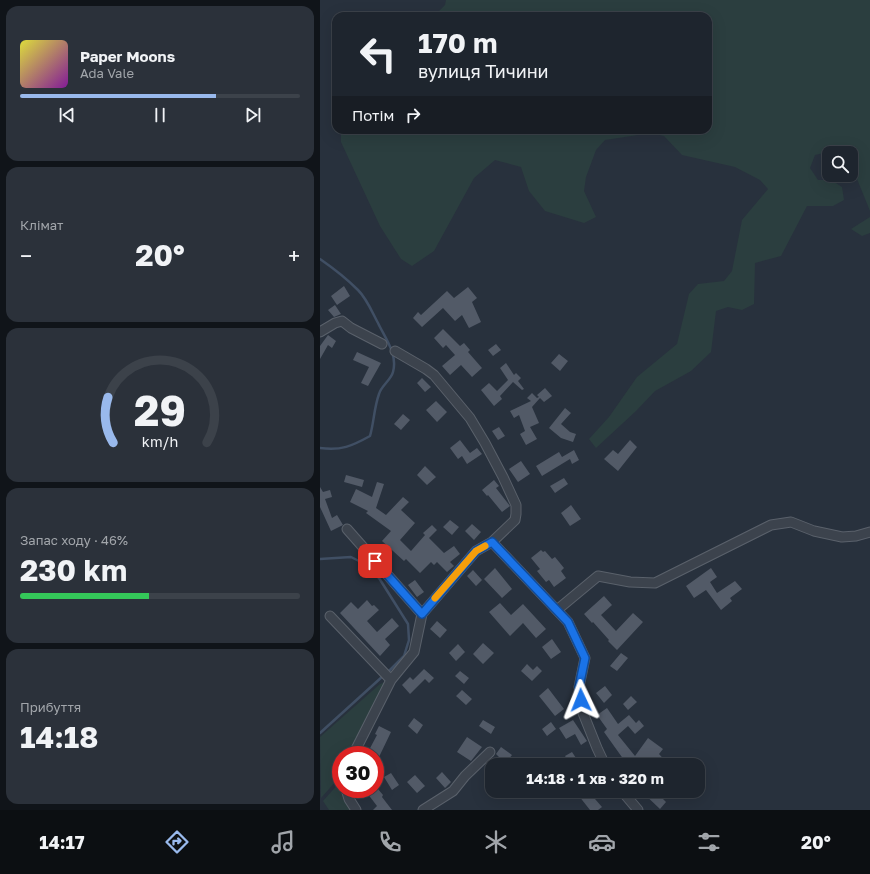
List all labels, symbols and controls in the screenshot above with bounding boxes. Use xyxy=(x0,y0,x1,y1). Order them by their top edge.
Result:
text: 170 m xyxy=(418,26,497,59)
icon: left xyxy=(352,28,404,80)
text: Paper Moons xyxy=(80,47,175,65)
text: вулиця Тичини xyxy=(418,60,549,82)
text: Ada Vale xyxy=(80,65,134,81)
icon: previous xyxy=(56,104,78,126)
icon: pause xyxy=(149,104,171,126)
icon: next xyxy=(242,104,264,126)
icon: right xyxy=(402,104,424,126)
text: Потім xyxy=(352,106,394,124)
map controls xyxy=(822,146,858,182)
button: search xyxy=(822,146,858,182)
text: Клімат xyxy=(20,217,63,233)
text: 20° xyxy=(135,237,185,273)
text: − xyxy=(20,242,32,269)
text: + xyxy=(288,242,300,269)
text: 29 xyxy=(134,385,186,435)
text: km/h xyxy=(142,433,178,450)
text: Запас ходу · 46% xyxy=(20,532,128,548)
pin xyxy=(358,544,392,578)
icon: arrive xyxy=(364,550,386,572)
text: 230 km xyxy=(20,552,127,588)
position arrow xyxy=(560,679,602,721)
text: Прибуття xyxy=(20,699,81,715)
text: 14:18 xyxy=(20,719,98,755)
speed limit sign: 30 xyxy=(332,746,384,798)
text: 14:18 · 1 хв · 320 m xyxy=(526,769,664,787)
icon: directions xyxy=(163,828,191,856)
icon: music xyxy=(269,828,297,856)
icon: phone xyxy=(376,828,404,856)
icon: climate xyxy=(482,828,510,856)
icon: car xyxy=(588,828,616,856)
icon: filters xyxy=(695,828,723,856)
text: 14:17 xyxy=(39,831,85,853)
text: 20° xyxy=(801,831,831,853)

